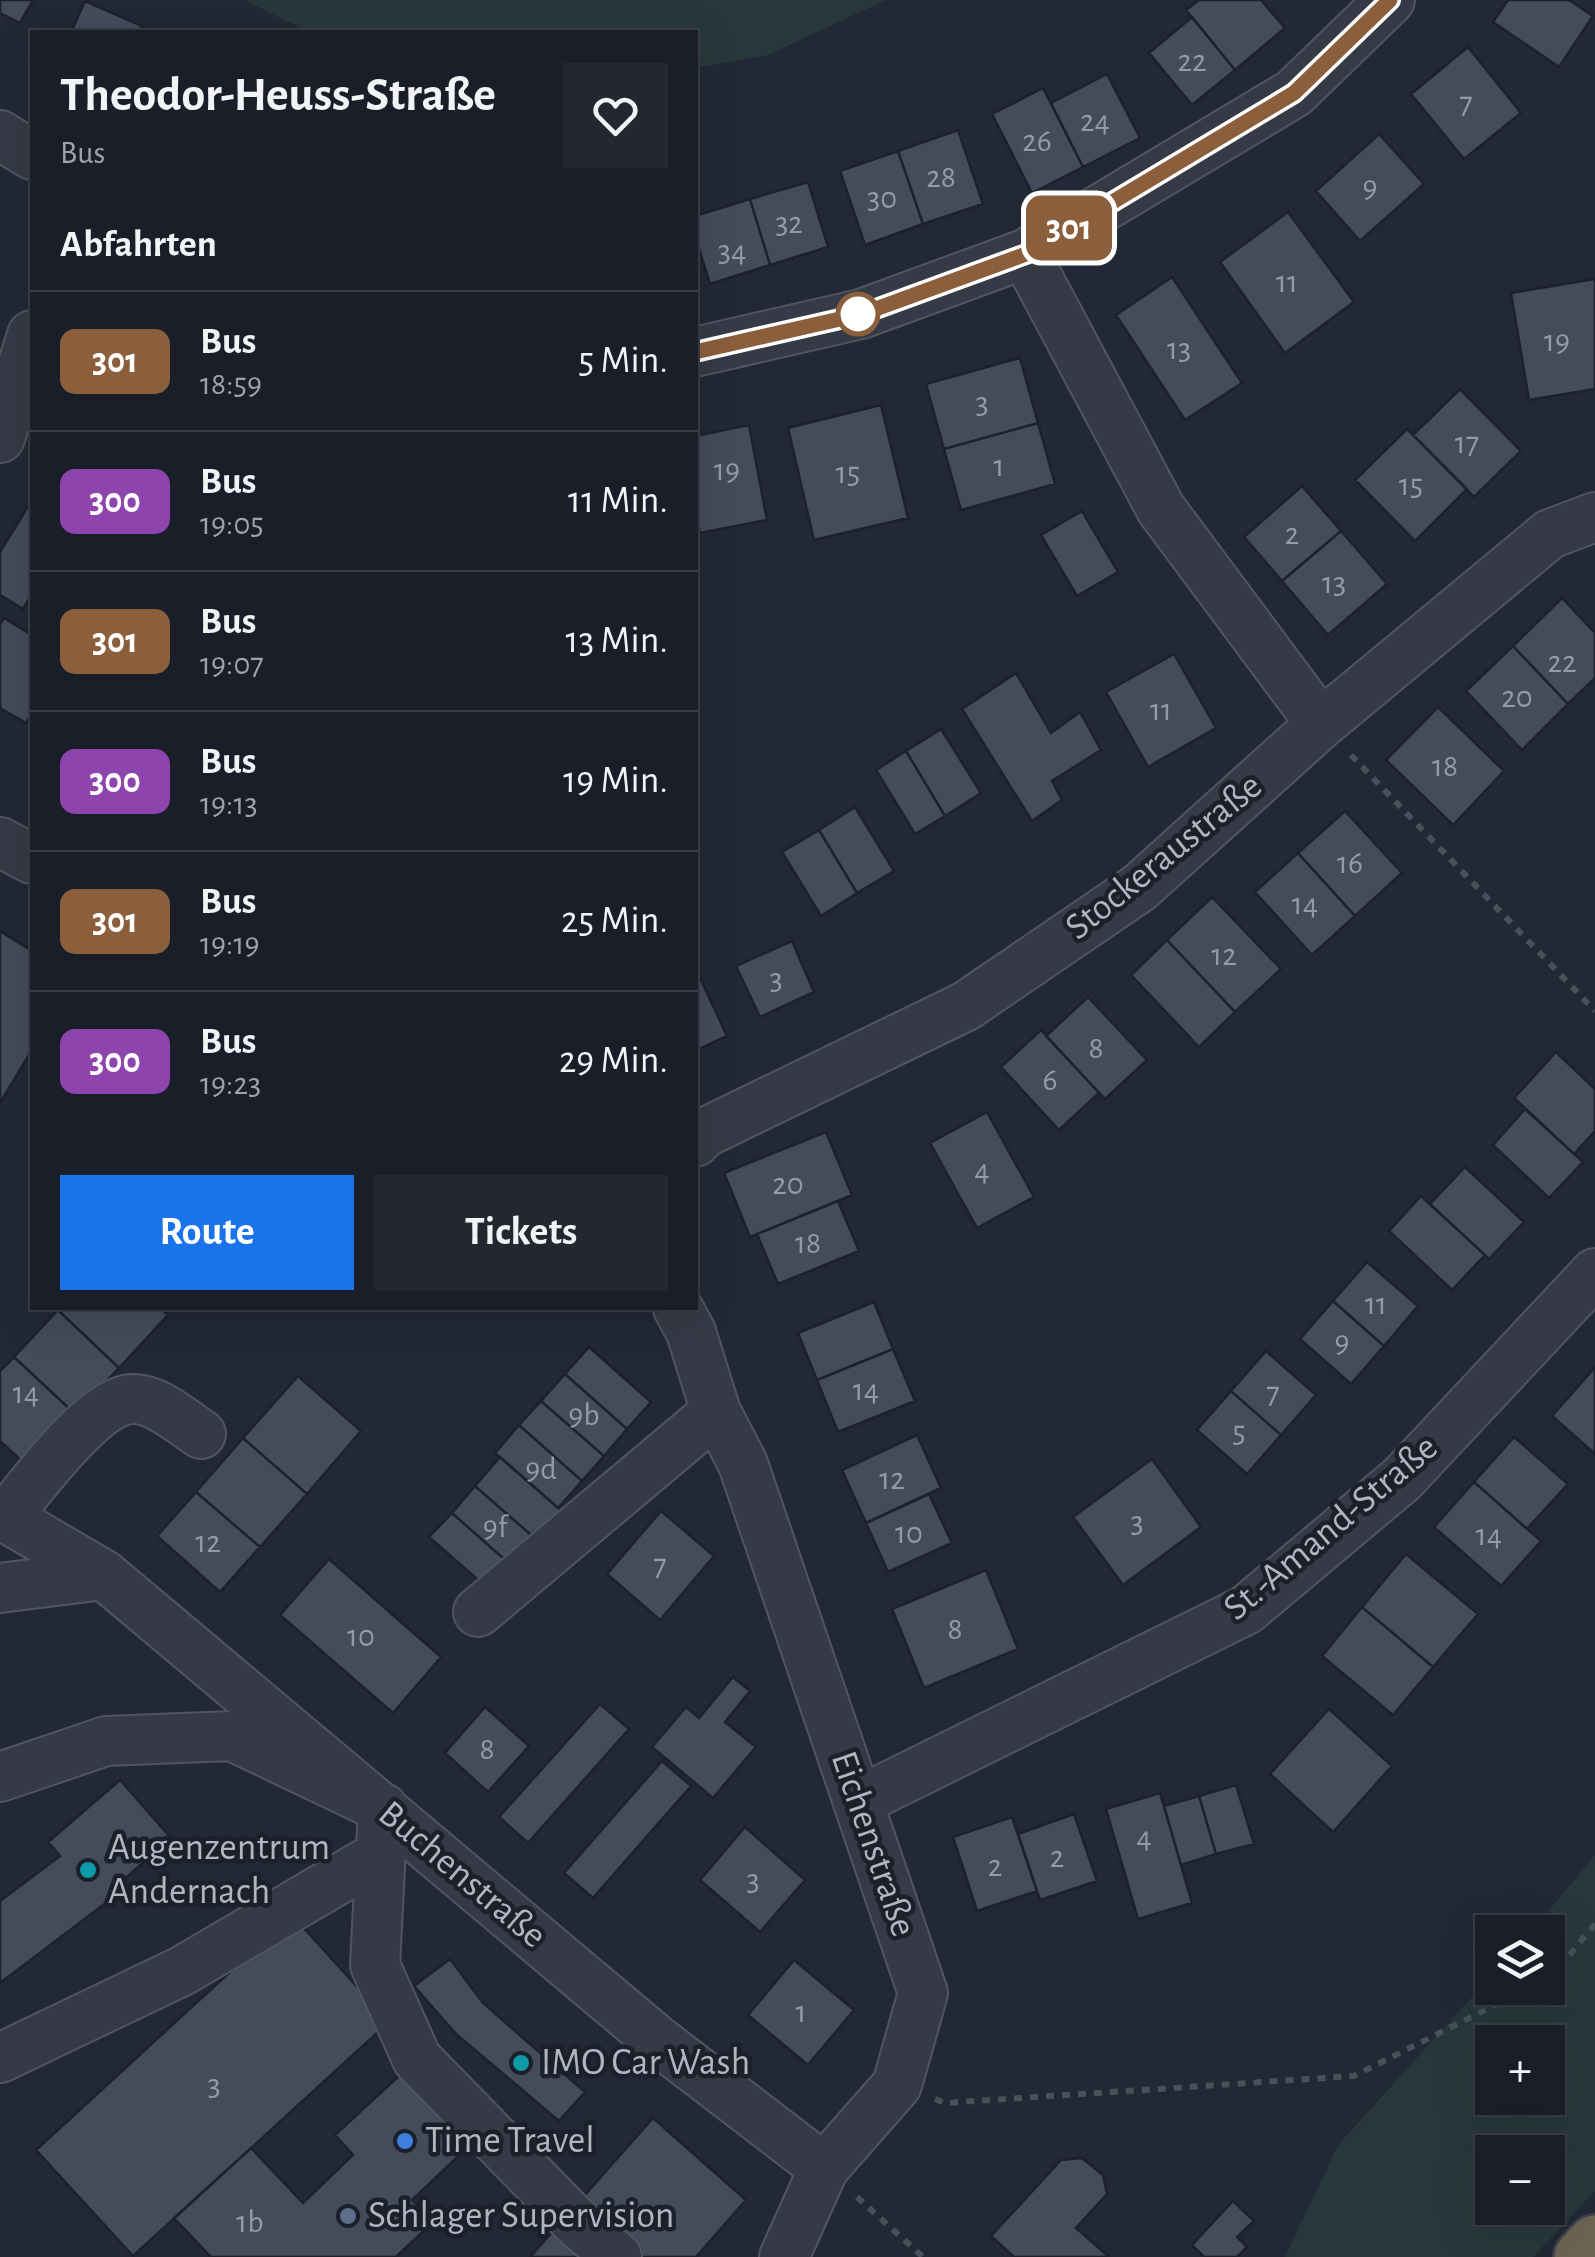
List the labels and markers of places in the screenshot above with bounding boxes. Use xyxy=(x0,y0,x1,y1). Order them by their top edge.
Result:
unlabelled marker xyxy=(837,293,879,335)
place label: Augenzentrum Andernach xyxy=(108,1829,330,1911)
marker: Augenzentrum Andernach xyxy=(77,1859,99,1881)
place label: IMO Car Wash xyxy=(541,2044,750,2082)
marker: IMO Car Wash xyxy=(510,2052,532,2074)
place label: Time Travel xyxy=(425,2122,595,2160)
marker: Time Travel xyxy=(394,2130,416,2152)
place label: Schlager Supervision xyxy=(368,2197,674,2235)
marker: Schlager Supervision xyxy=(337,2205,359,2227)

